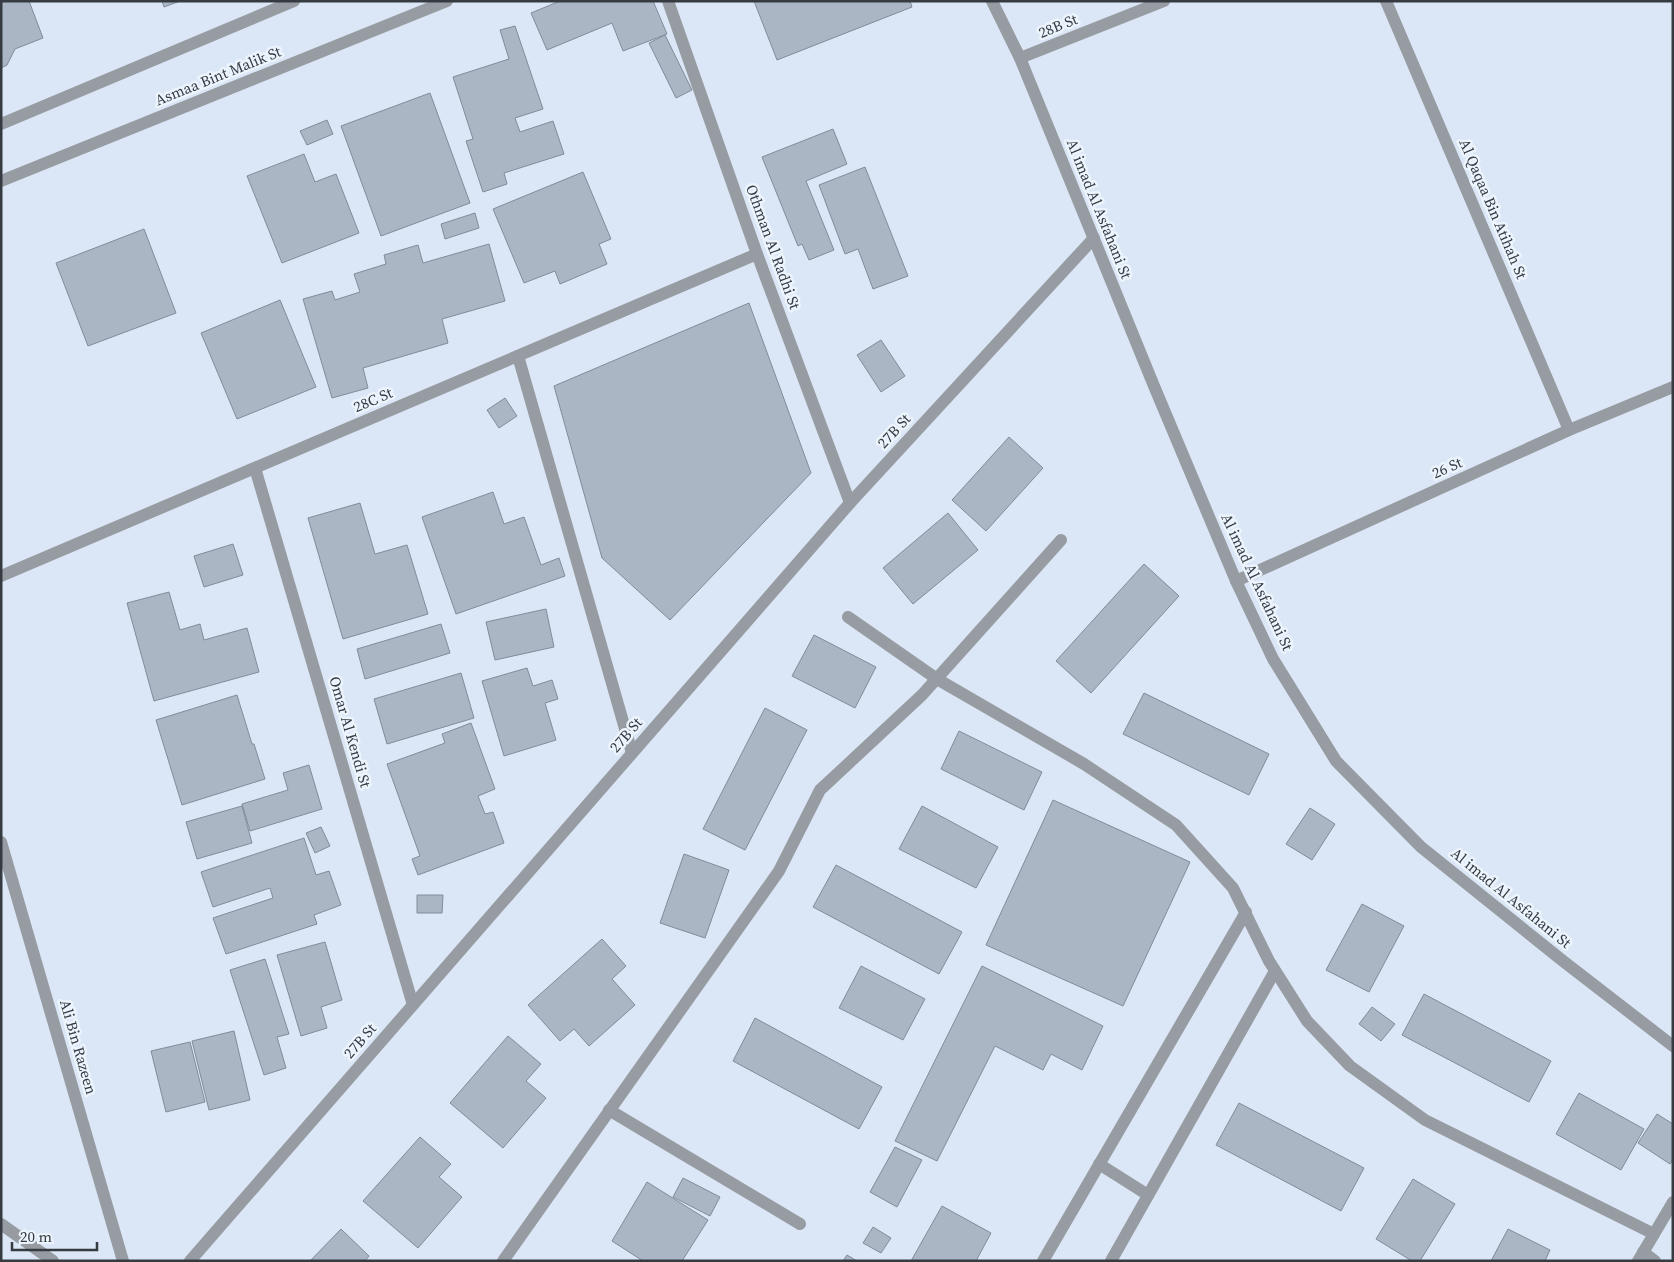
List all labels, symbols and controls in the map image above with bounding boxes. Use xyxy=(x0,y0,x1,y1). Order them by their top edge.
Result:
street label: 28B St xyxy=(1035,8,1081,43)
street label: Asmaa Bint Malik St xyxy=(152,41,284,110)
street label: Al imad Al Asfahani St xyxy=(1062,136,1137,282)
street label: Al Qaqaa Bin Atihah St xyxy=(1454,136,1533,282)
street label: Othman Al Radhi St xyxy=(741,182,806,312)
street label: 28C St xyxy=(350,382,396,417)
street label: 27B St xyxy=(872,409,915,453)
street label: 26 St xyxy=(1428,452,1465,483)
street label: Al imad Al Asfahani St xyxy=(1216,510,1298,654)
street label: Omar Al Kendi St xyxy=(325,674,376,790)
street label: 27B St xyxy=(604,712,647,757)
street label: Al imad Al Asfahani St xyxy=(1447,843,1576,953)
street label: Ali Bin Razeen xyxy=(55,997,102,1097)
street label: 27B St xyxy=(338,1018,381,1063)
scale bar xyxy=(12,1220,98,1252)
text: 20 m xyxy=(20,1226,52,1247)

